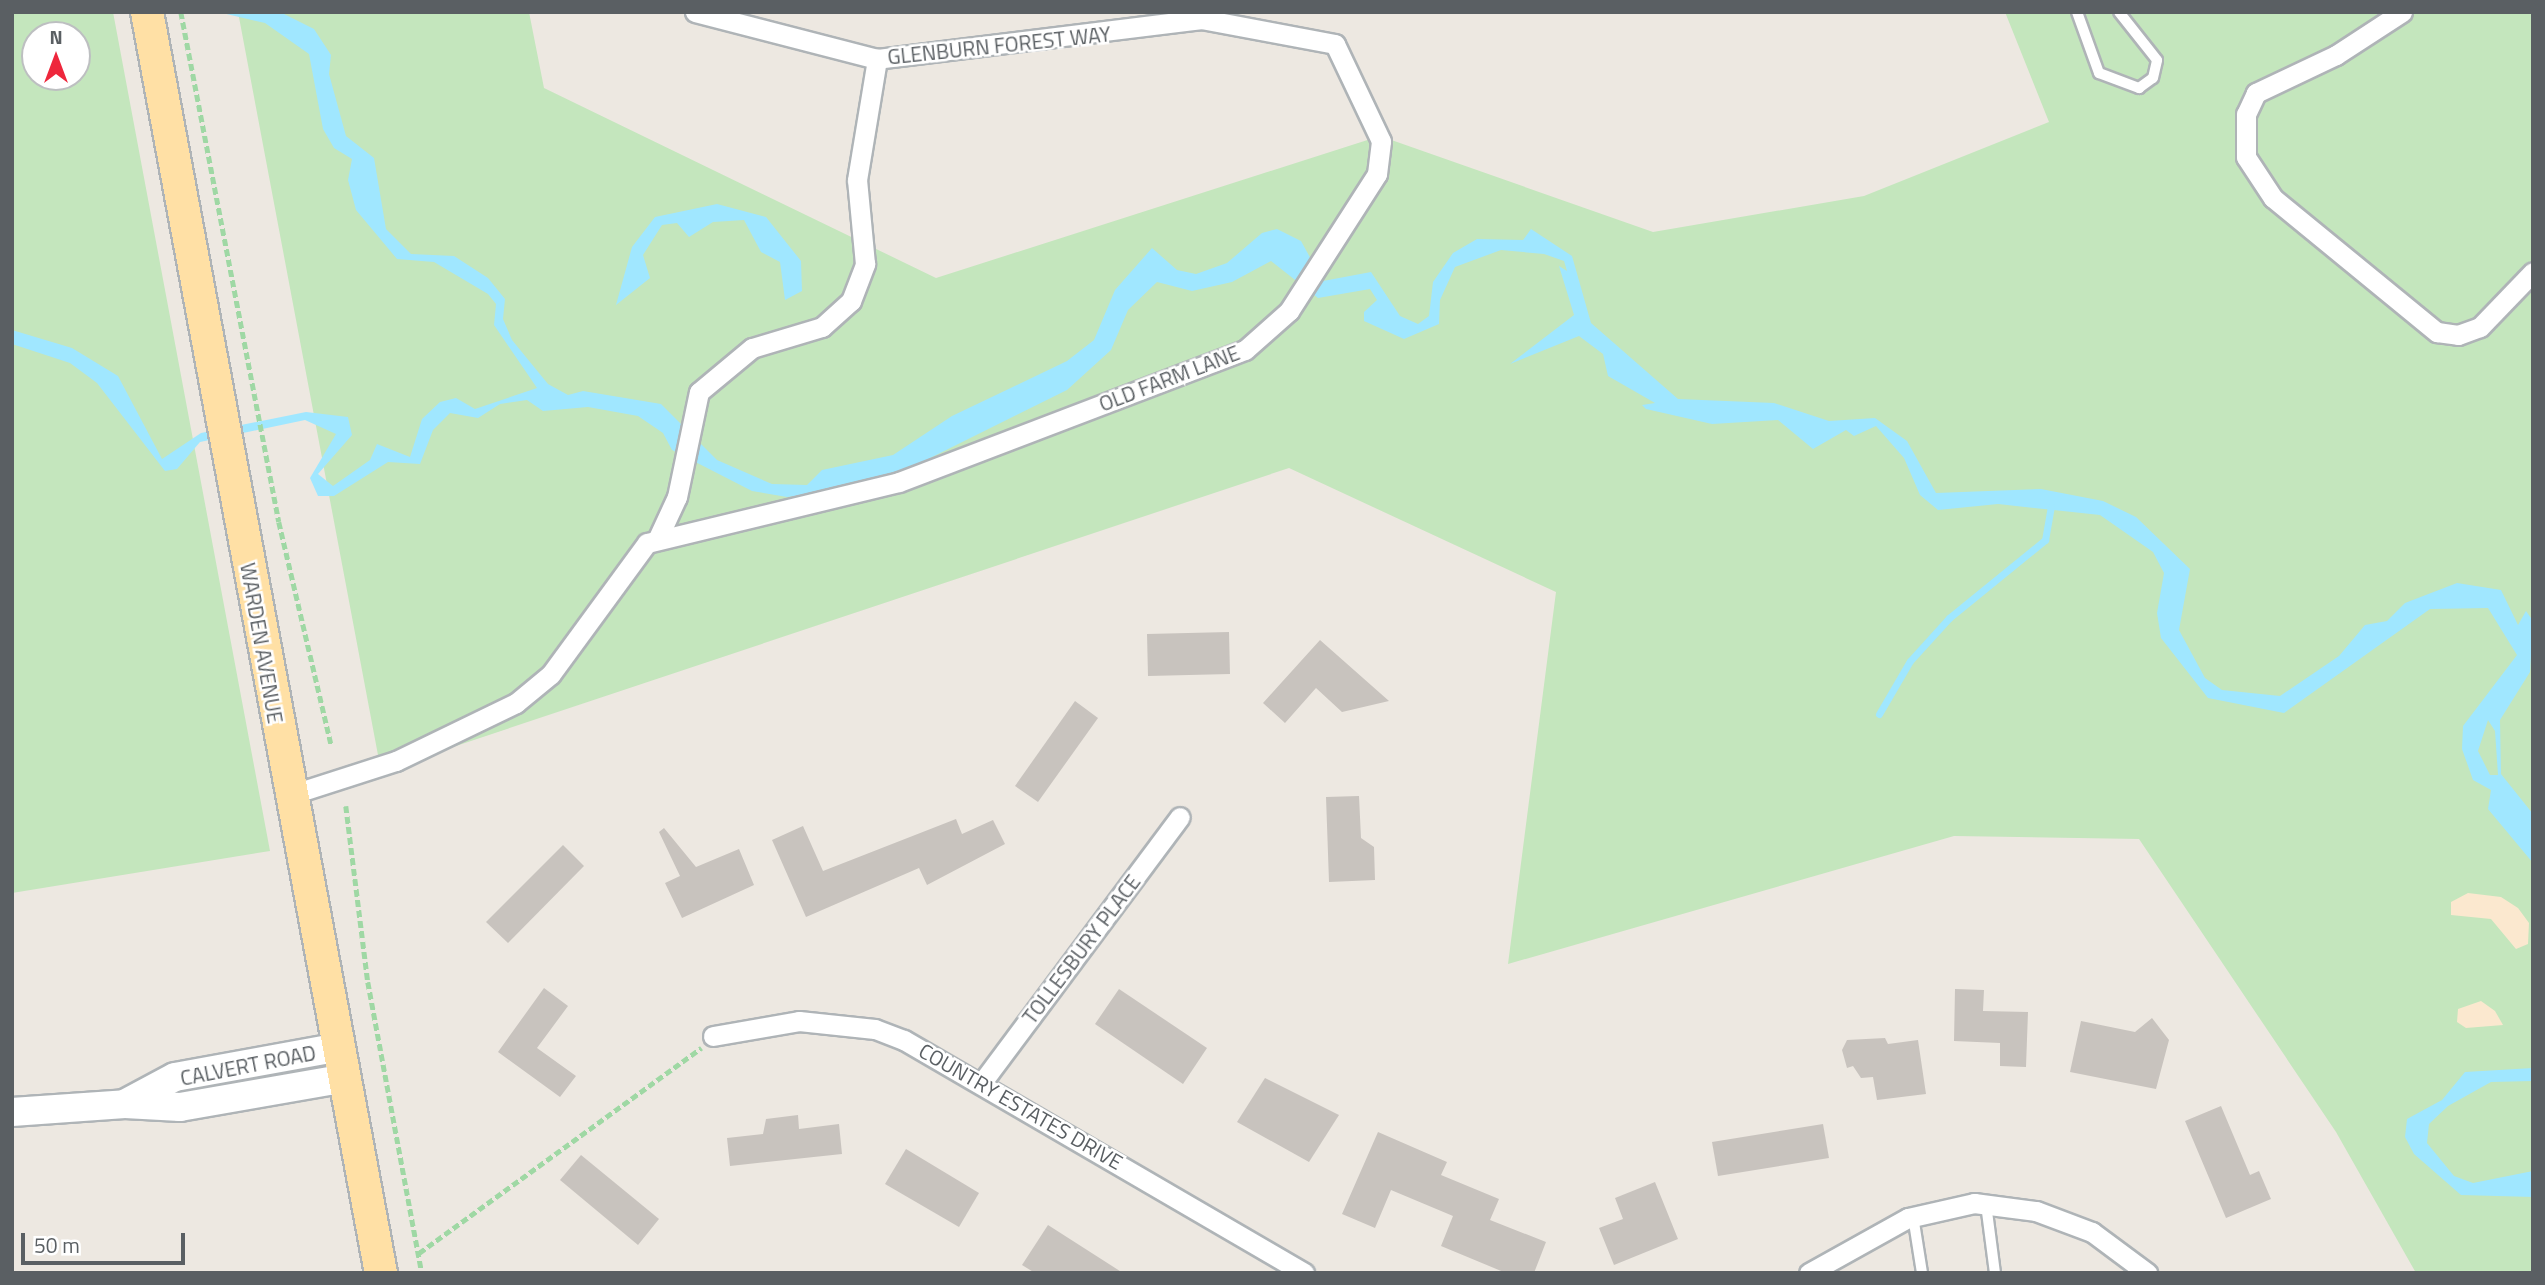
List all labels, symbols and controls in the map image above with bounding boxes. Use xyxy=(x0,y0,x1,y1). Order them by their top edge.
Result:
north arrow xyxy=(21,21,91,91)
street label: GLENBURN FOREST WAY xyxy=(886,21,1112,69)
text: N xyxy=(49,22,63,51)
street label: OLD FARM LANE xyxy=(1095,340,1243,416)
street label: WARDEN AVENUE xyxy=(235,561,289,725)
street label: TOLLESBURY PLACE xyxy=(1017,869,1145,1029)
street label: COUNTRY ESTATES DRIVE xyxy=(915,1037,1127,1175)
street label: CALVERT ROAD xyxy=(178,1040,318,1090)
scale bar xyxy=(24,1218,189,1262)
text: 50 m xyxy=(34,1229,80,1261)

